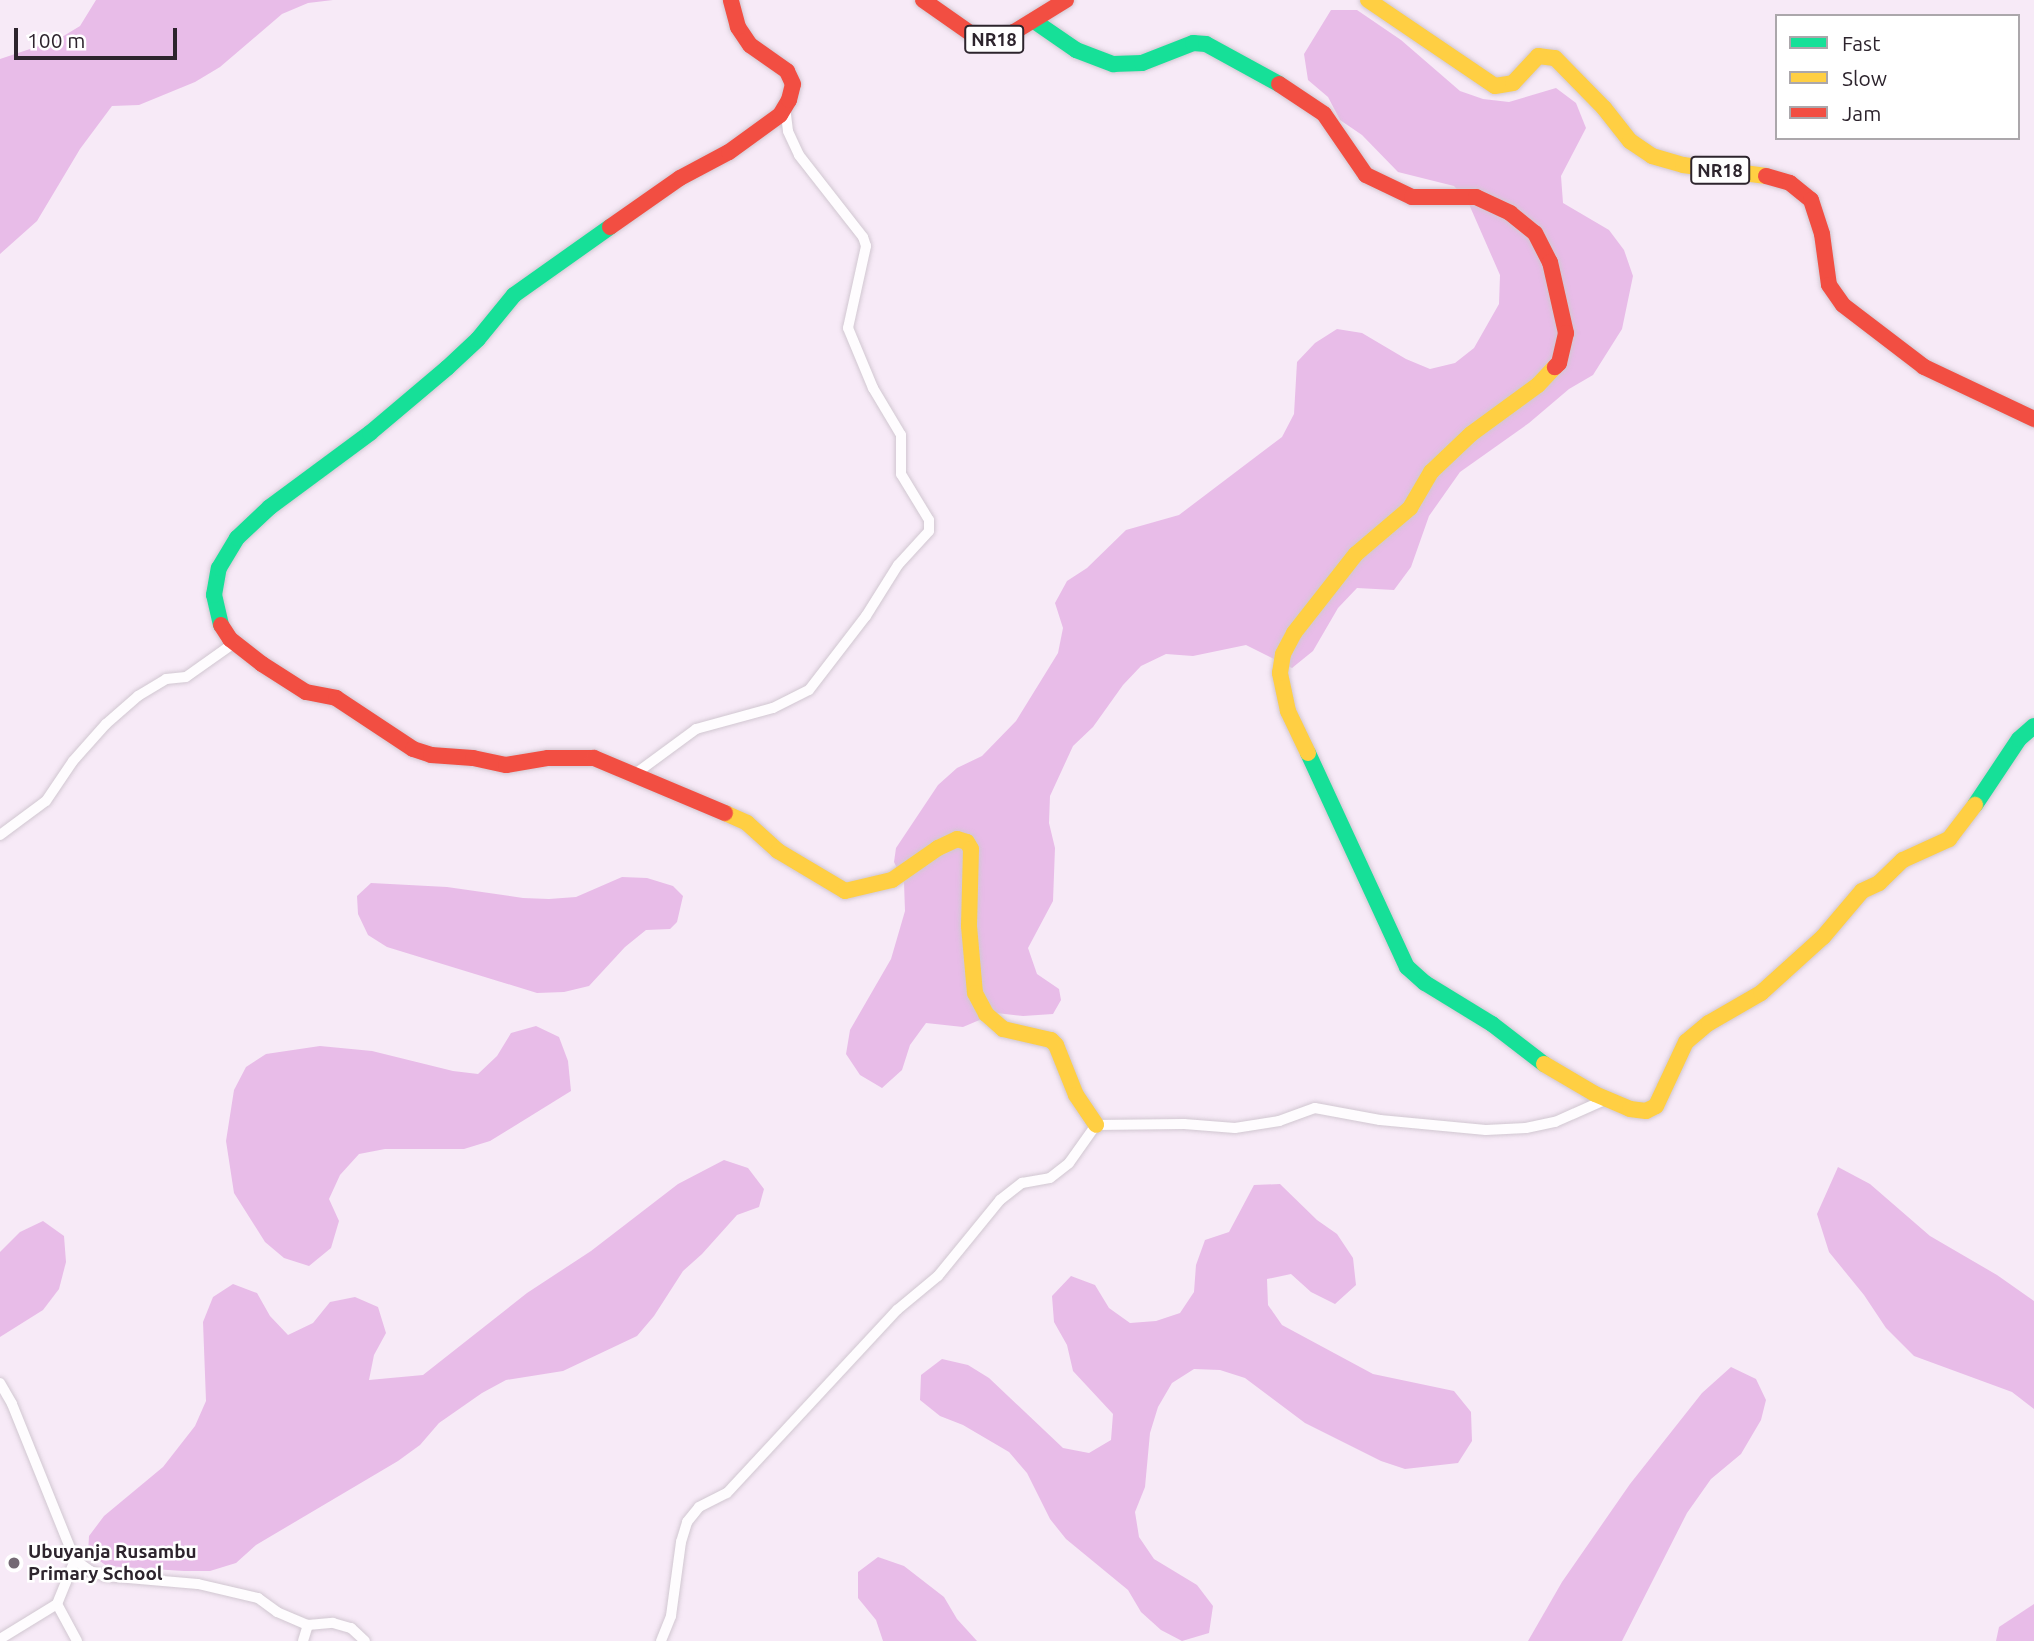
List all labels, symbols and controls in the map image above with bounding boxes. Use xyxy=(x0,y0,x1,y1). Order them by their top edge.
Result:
scale bar xyxy=(18,14,180,58)
legend xyxy=(1775,14,2020,140)
road number: NR18 xyxy=(962,24,1026,54)
text: 100 m xyxy=(27,28,85,52)
text: Fast xyxy=(1842,31,1880,55)
text: Slow xyxy=(1842,66,1887,90)
text: Jam xyxy=(1842,101,1881,125)
road number: NR18 xyxy=(1688,155,1752,184)
place label: Ubuyanja Rusambu Primary School xyxy=(28,1541,197,1585)
marker: Ubuyanja Rusambu Primary School xyxy=(6,1555,22,1571)

